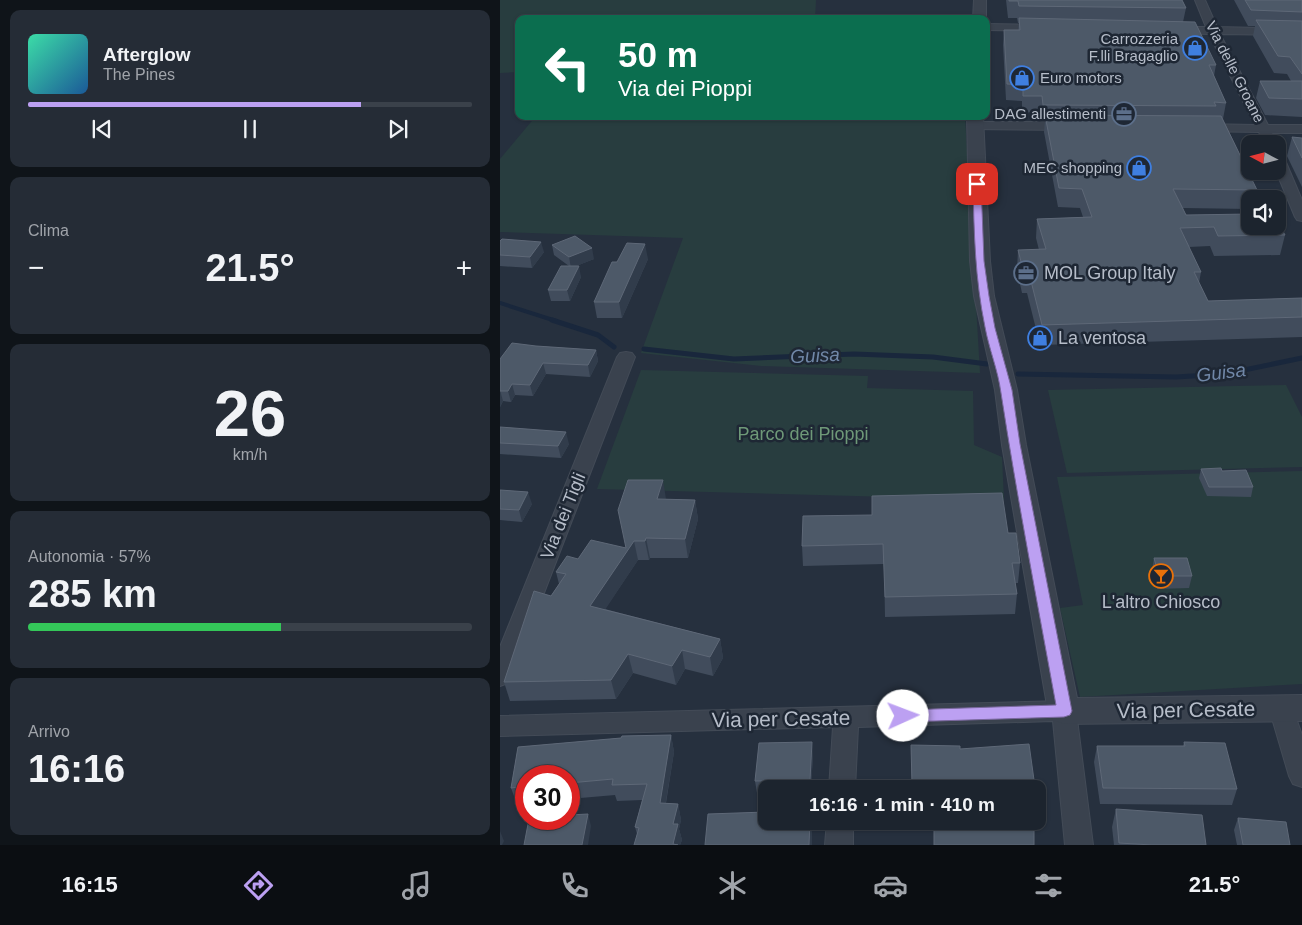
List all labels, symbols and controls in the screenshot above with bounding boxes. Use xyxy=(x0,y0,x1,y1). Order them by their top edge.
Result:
street label: Via delle Groane xyxy=(1203,18,1268,125)
place label: Carrozzeria F.lli Bragaglio xyxy=(1089,30,1179,64)
icon: left xyxy=(535,35,600,100)
text: 50 m xyxy=(618,35,698,74)
shop icon: Carrozzeria F.lli Bragaglio xyxy=(1182,35,1208,61)
text: Afterglow xyxy=(103,44,191,65)
shop icon: Euro motors xyxy=(1009,65,1035,91)
text: The Pines xyxy=(103,66,175,83)
place label: Euro motors xyxy=(1040,69,1122,86)
text: Via dei Pioppi xyxy=(618,76,752,101)
office icon: DAG allestimenti xyxy=(1111,101,1137,127)
place label: DAG allestimenti xyxy=(994,105,1106,122)
icon: previous xyxy=(88,115,116,143)
icon: pause xyxy=(236,115,264,143)
icon: next xyxy=(384,115,412,143)
north arrow xyxy=(1241,135,1286,180)
map controls xyxy=(1241,135,1286,235)
shop icon: MEC shopping xyxy=(1126,155,1152,181)
place label: MEC shopping xyxy=(1024,159,1122,176)
pin xyxy=(956,163,998,205)
icon: arrive xyxy=(963,170,991,198)
button: sound xyxy=(1241,190,1286,235)
text: Clima xyxy=(28,222,69,239)
text: 21.5° xyxy=(205,247,295,289)
text: − xyxy=(28,252,44,283)
text: + xyxy=(456,252,472,283)
office icon: MOL Group Italy xyxy=(1013,260,1039,286)
place label: MOL Group Italy xyxy=(1044,263,1175,283)
shop icon: La ventosa xyxy=(1027,325,1053,351)
place label: La ventosa xyxy=(1058,328,1147,348)
water label: Guisa xyxy=(790,344,840,367)
water label: Guisa xyxy=(1195,359,1247,386)
text: 26 xyxy=(214,377,286,450)
park label: Parco dei Pioppi xyxy=(737,424,869,444)
text: km/h xyxy=(233,446,267,463)
street label: Via dei Tigli xyxy=(537,470,589,562)
text: Autonomia · 57% xyxy=(28,548,151,565)
bar icon: L'altro Chiosco xyxy=(1148,563,1174,589)
text: 285 km xyxy=(28,573,157,615)
place label: L'altro Chiosco xyxy=(1102,592,1220,612)
position arrow xyxy=(876,689,928,741)
street label: Via per Cesate xyxy=(1117,697,1255,722)
street label: Via per Cesate xyxy=(712,706,850,731)
text: Arrivo xyxy=(28,723,70,740)
text: 16:16 xyxy=(28,748,125,790)
speed limit sign: 30 xyxy=(515,765,580,830)
text: 16:16 · 1 min · 410 m xyxy=(809,794,995,815)
icon: directions xyxy=(241,868,276,903)
icon: music xyxy=(399,868,434,903)
icon: phone xyxy=(557,868,592,903)
icon: climate xyxy=(715,868,750,903)
icon: car xyxy=(873,868,908,903)
icon: filters xyxy=(1031,868,1066,903)
text: 16:15 xyxy=(62,872,118,897)
text: 21.5° xyxy=(1189,872,1240,897)

